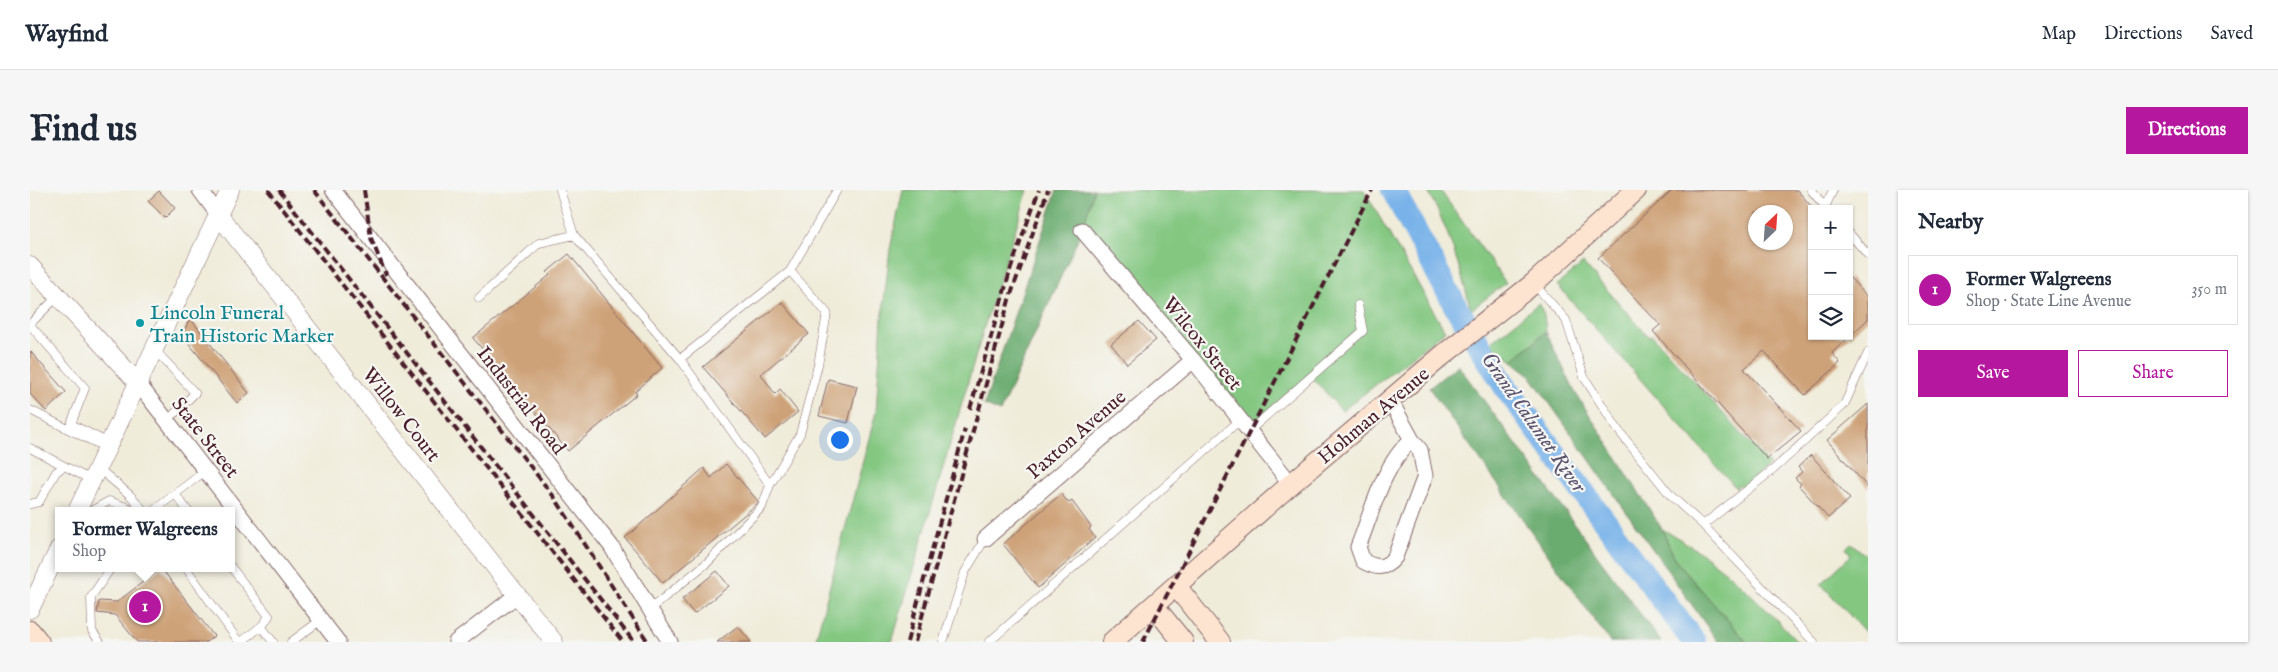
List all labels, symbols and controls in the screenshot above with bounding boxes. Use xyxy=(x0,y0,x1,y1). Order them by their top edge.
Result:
text: Wayfind xyxy=(25,19,108,50)
text: Map xyxy=(2042,23,2076,46)
text: Directions xyxy=(2104,23,2182,46)
text: Saved xyxy=(2210,23,2253,46)
button: Directions xyxy=(2126,107,2248,154)
text: Find us xyxy=(30,108,137,153)
north arrow xyxy=(1748,205,1793,250)
map controls xyxy=(1808,205,1853,340)
button: + xyxy=(1808,205,1853,250)
text: Nearby xyxy=(1918,209,1983,236)
button: − xyxy=(1808,250,1853,295)
text: Former Walgreens xyxy=(1966,268,2111,292)
text: 1 xyxy=(1932,280,1938,300)
text: 350 m xyxy=(2192,280,2227,300)
street label: Wilcox Street xyxy=(1157,292,1247,396)
text: Shop · State Line Avenue xyxy=(1966,292,2131,312)
button: layers xyxy=(1808,295,1853,340)
place label: Lincoln Funeral Train Historic Marker xyxy=(150,301,335,349)
marker: Lincoln Funeral Train Historic Marker xyxy=(134,317,146,329)
street label: Industrial Road xyxy=(471,342,571,460)
water label: Grand Calumet River xyxy=(1474,347,1592,499)
button: Save xyxy=(1918,350,2068,397)
button: Share xyxy=(2078,350,2228,397)
street label: Hohman Avenue xyxy=(1313,362,1435,470)
street label: Willow Court xyxy=(356,363,446,467)
street label: Paxton Avenue xyxy=(1022,385,1132,485)
street label: State Street xyxy=(165,392,244,483)
your location xyxy=(827,427,853,453)
popup xyxy=(55,507,235,572)
text: Former Walgreens xyxy=(72,518,218,542)
text: Shop xyxy=(72,542,106,562)
pin: 1 xyxy=(129,588,161,626)

